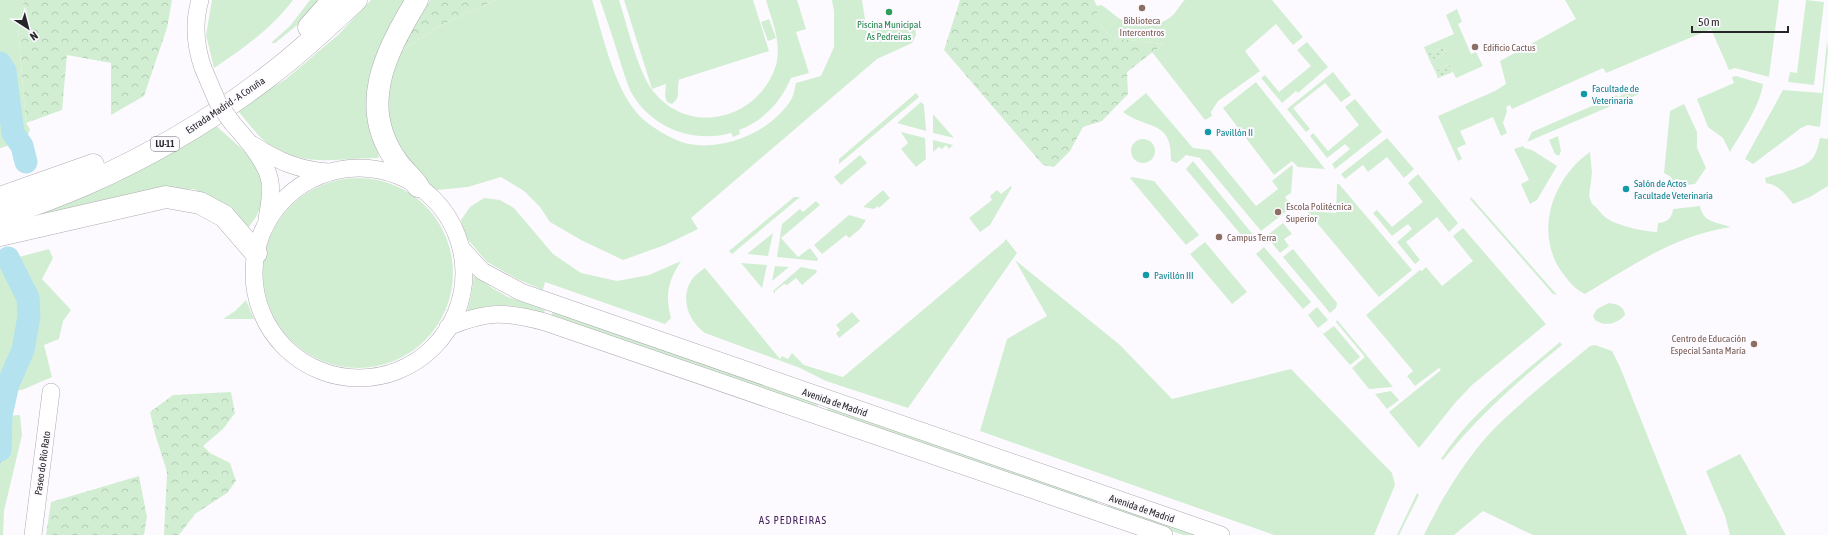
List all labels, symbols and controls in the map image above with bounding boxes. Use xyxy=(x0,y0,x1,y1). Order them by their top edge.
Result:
marker: Biblioteca Intercentros xyxy=(1137,3,1147,13)
marker: Piscina Municipal As Pedreiras xyxy=(884,7,894,17)
north arrow xyxy=(8,8,48,48)
scale bar xyxy=(1692,8,1788,34)
place label: Biblioteca Intercentros xyxy=(1120,15,1165,38)
text: 50 m xyxy=(1698,15,1720,29)
place label: Piscina Municipal As Pedreiras xyxy=(857,19,921,42)
text: N xyxy=(28,29,40,43)
marker: Edificio Cactus xyxy=(1470,42,1480,52)
place label: Edificio Cactus xyxy=(1483,42,1536,53)
street label: Estrada Madrid - A Coruña xyxy=(184,75,267,136)
place label: Facultade de Veterinaria xyxy=(1592,83,1640,106)
marker: Facultade de Veterinaria xyxy=(1579,89,1589,99)
marker: Pavillón II xyxy=(1203,127,1213,137)
place label: Pavillón II xyxy=(1216,127,1253,138)
road number: LU-11 xyxy=(151,137,179,151)
place label: Salón de Actos Facultade Veterinaria xyxy=(1634,178,1713,201)
marker: Salón de Actos Facultade Veterinaria xyxy=(1621,184,1631,194)
place label: Escola Politécnica Superior xyxy=(1286,201,1352,224)
marker: Escola Politécnica Superior xyxy=(1273,207,1283,217)
marker: Campus Terra xyxy=(1214,232,1224,242)
place label: Campus Terra xyxy=(1227,232,1277,243)
marker: Pavillón III xyxy=(1141,270,1151,280)
place label: Pavillón III xyxy=(1154,270,1194,281)
place label: Centro de Educación Especial Santa María xyxy=(1670,333,1746,356)
marker: Centro de Educación Especial Santa María xyxy=(1749,339,1759,349)
street label: Avenida de Madrid xyxy=(801,386,869,419)
street label: Paseo do Río Rato xyxy=(33,430,52,496)
street label: Avenida de Madrid xyxy=(1108,492,1176,525)
district label: AS PEDREIRAS xyxy=(759,514,827,526)

